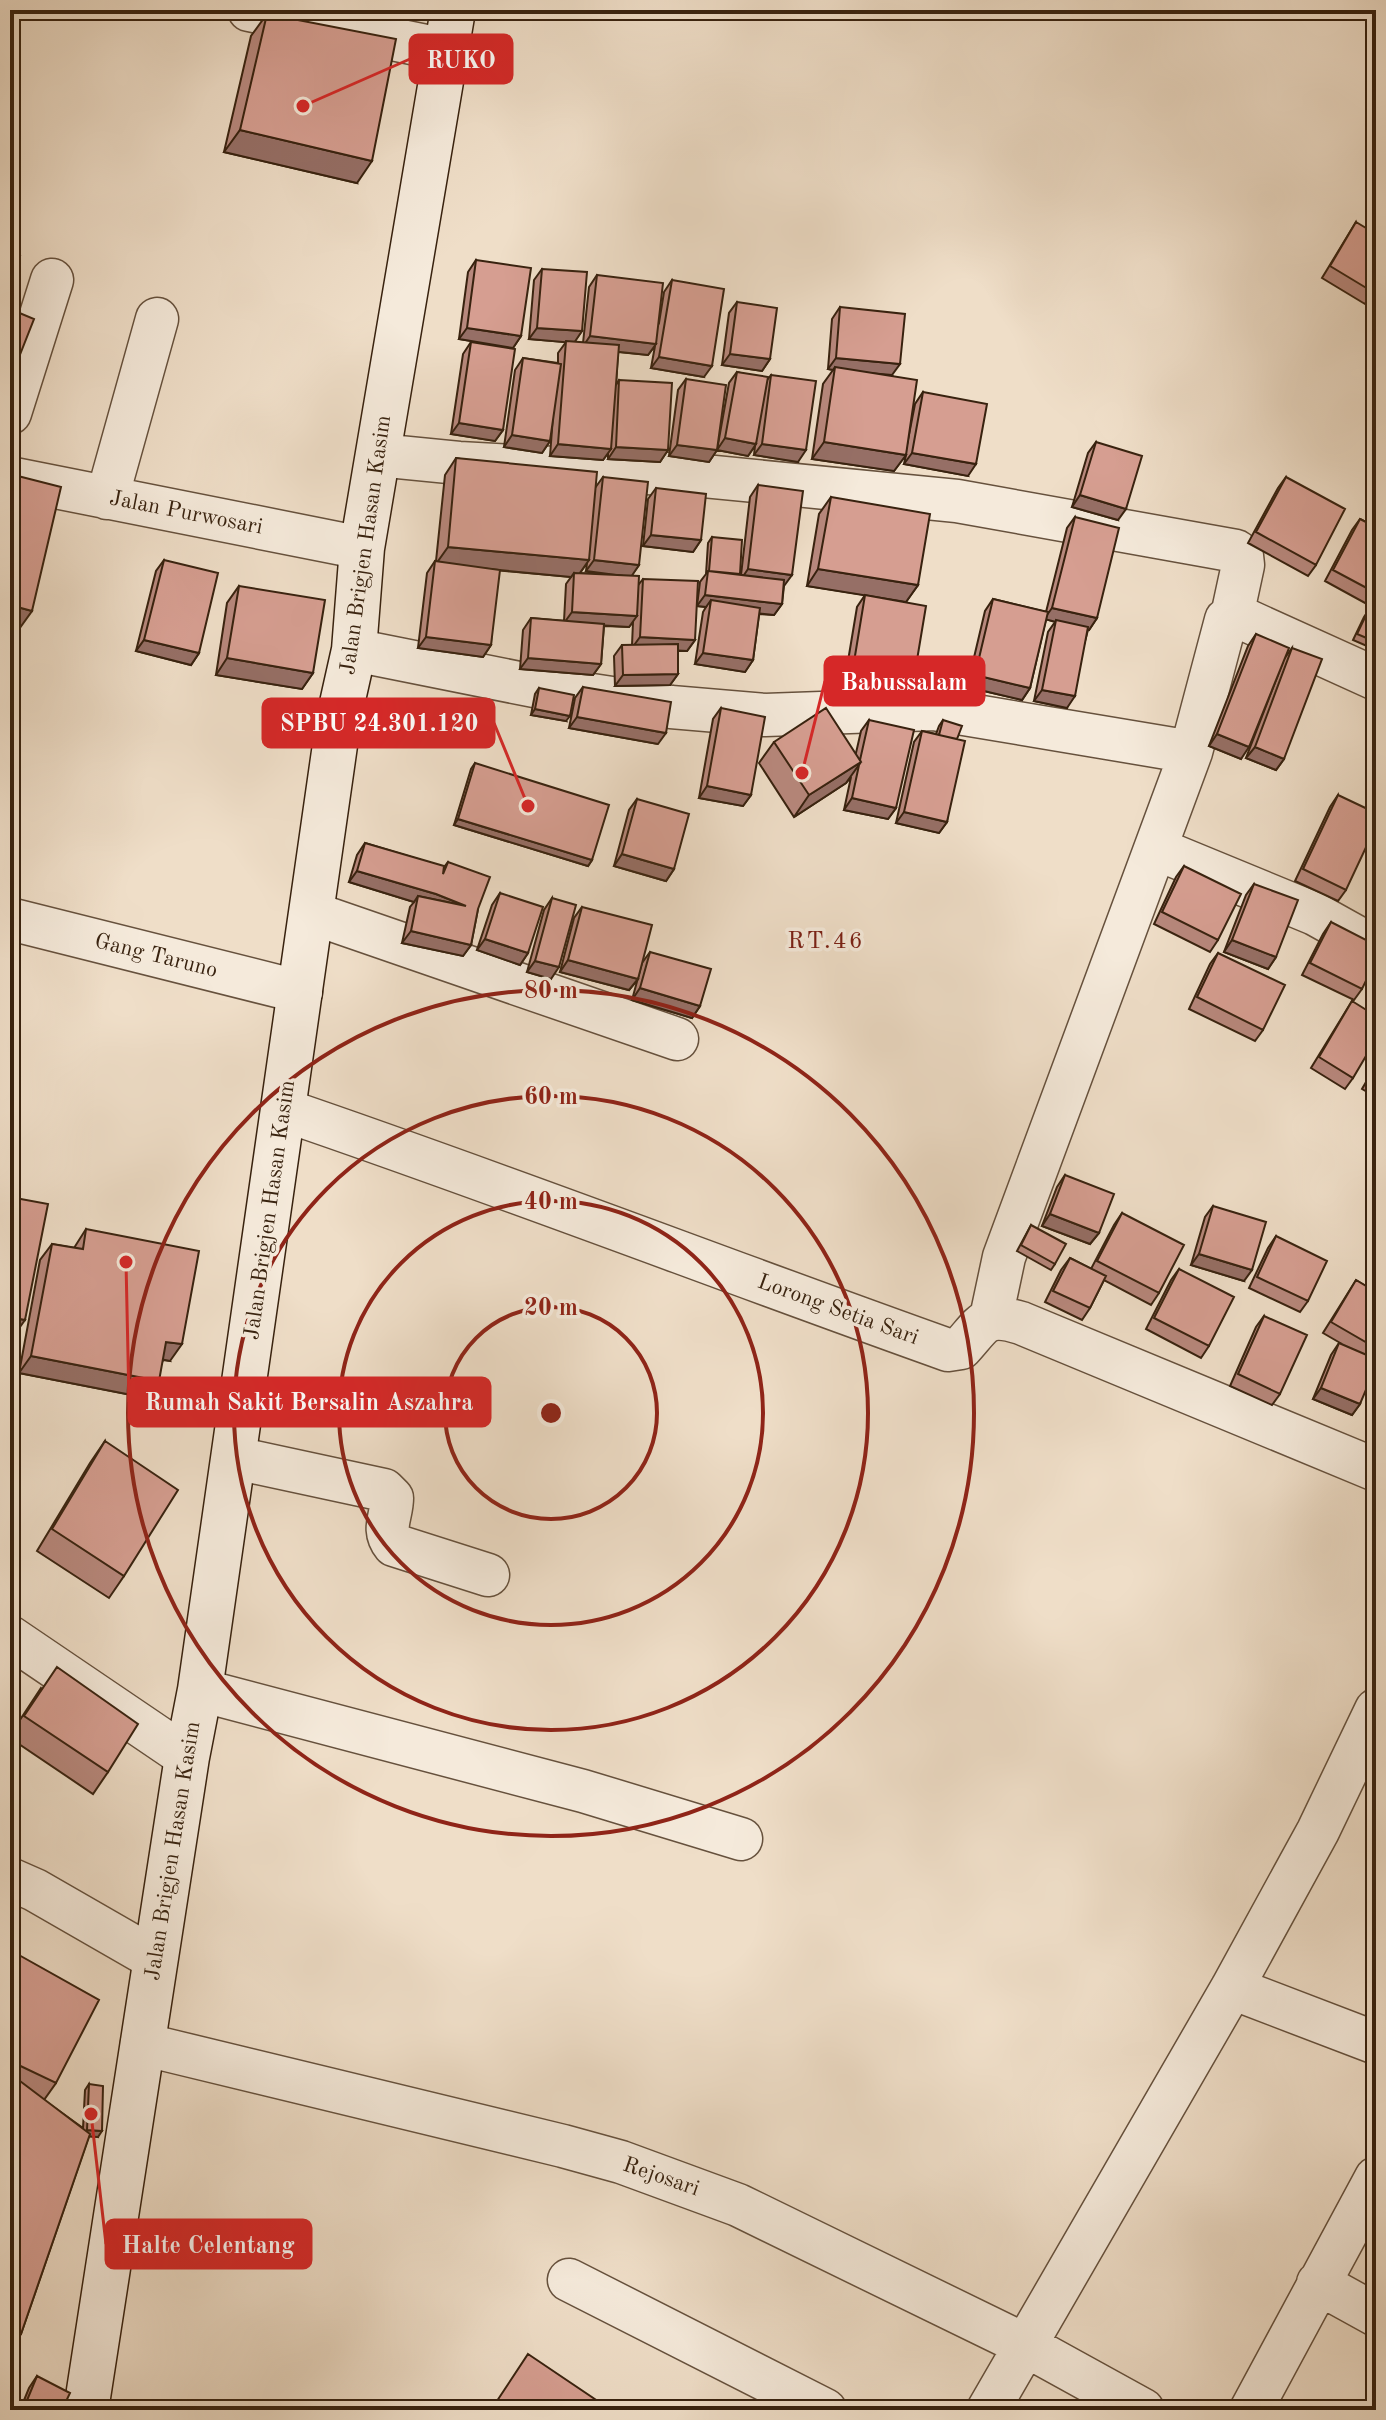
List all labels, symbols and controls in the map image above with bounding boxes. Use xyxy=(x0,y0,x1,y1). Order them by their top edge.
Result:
callout: RUKO xyxy=(410,35,512,83)
text: RUKO xyxy=(426,50,496,74)
street label: Jalan Brigjen Hasan Kasim xyxy=(337,414,395,676)
street label: Jalan Purwosari xyxy=(108,487,265,539)
callout: Babussalam xyxy=(825,657,984,705)
text: Babussalam xyxy=(841,672,967,696)
callout: SPBU 24.301.120 xyxy=(263,699,494,747)
text: SPBU 24.301.120 xyxy=(280,713,478,737)
street label: Gang Taruno xyxy=(92,930,220,982)
district label: RT.46 xyxy=(787,930,865,954)
text: 80 m xyxy=(524,980,578,1004)
street label: Jalan Brigjen Hasan Kasim xyxy=(241,1079,299,1341)
text: 60 m xyxy=(524,1086,578,1110)
text: 40 m xyxy=(524,1191,578,1215)
street label: Lorong Setia Sari xyxy=(755,1271,921,1349)
text: 20 m xyxy=(524,1297,578,1321)
callout: Rumah Sakit Bersalin Aszahra xyxy=(129,1378,490,1426)
text: Rumah Sakit Bersalin Aszahra xyxy=(145,1392,473,1416)
centre of rings xyxy=(537,1399,565,1427)
street label: Jalan Brigjen Hasan Kasim xyxy=(142,1720,204,1982)
street label: Rejosari xyxy=(620,2154,702,2200)
callout: Halte Celentang xyxy=(106,2220,311,2268)
text: Halte Celentang xyxy=(122,2235,295,2259)

